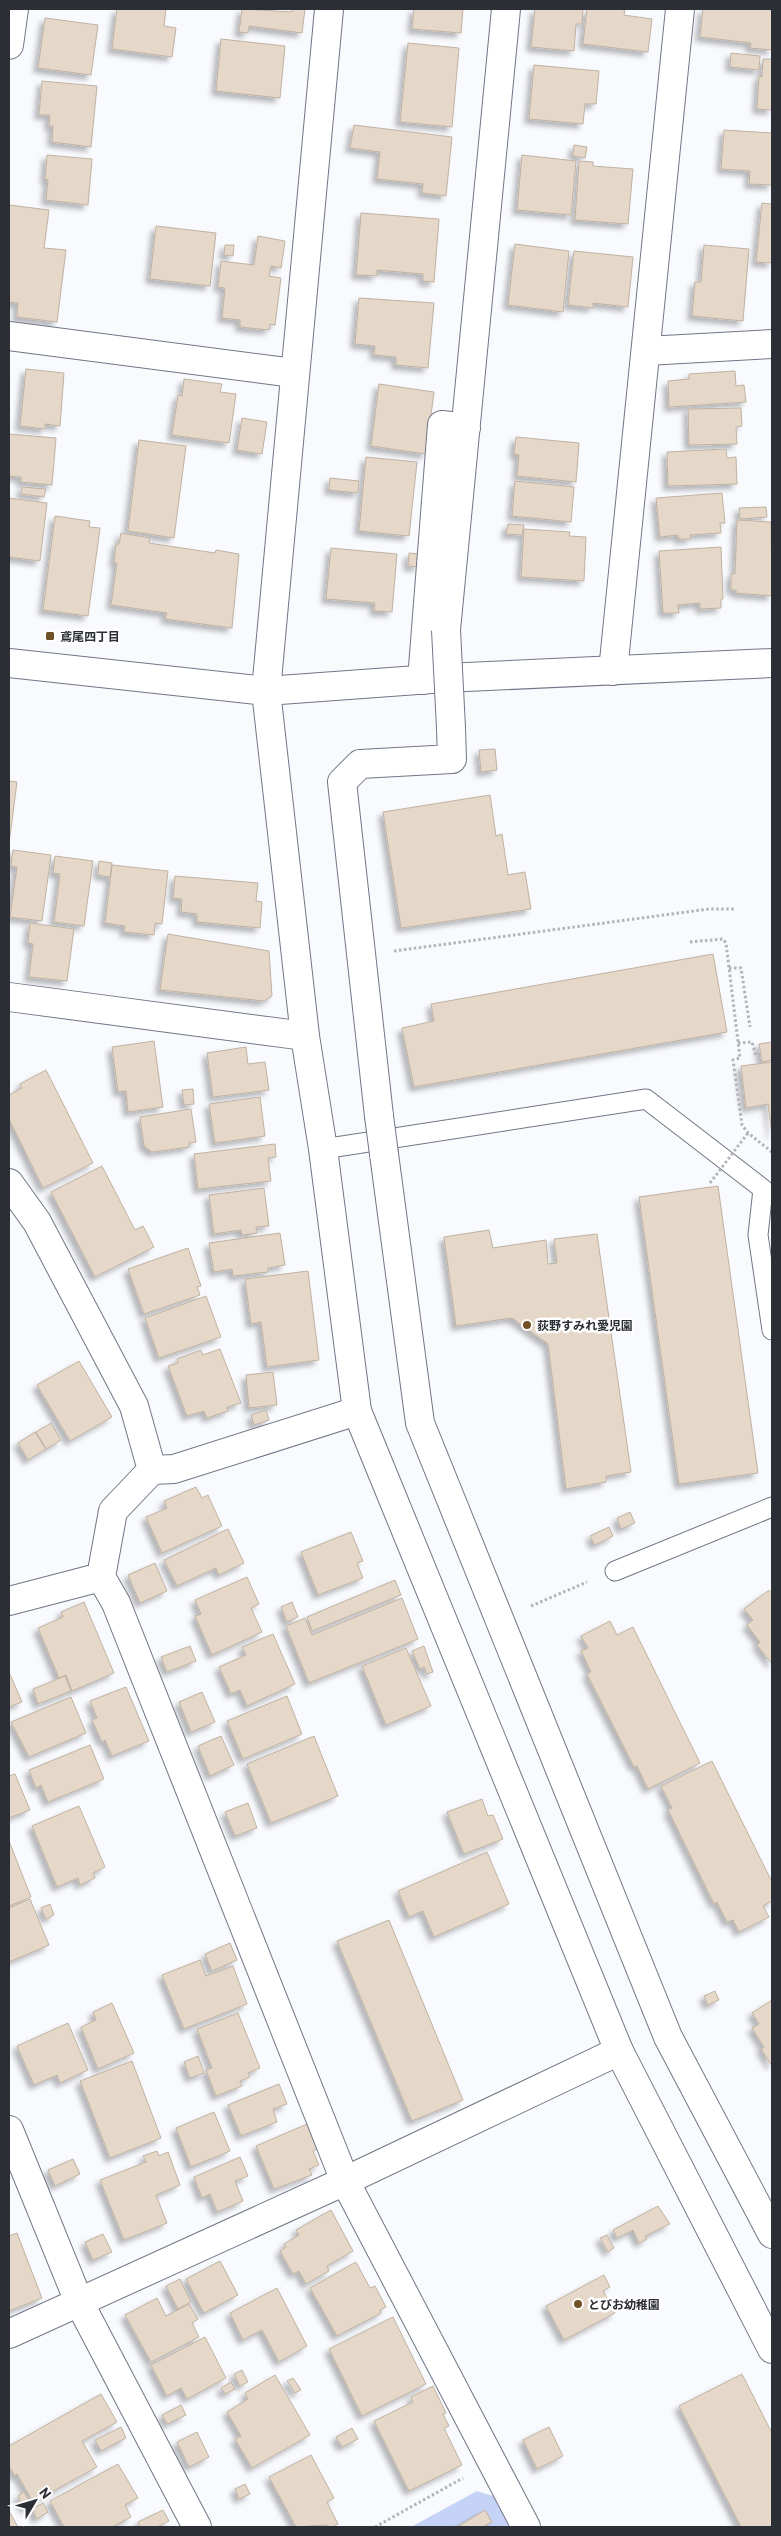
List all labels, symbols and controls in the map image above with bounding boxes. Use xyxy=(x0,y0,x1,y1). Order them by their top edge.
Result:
place label: 鳶尾四丁目 xyxy=(60,629,120,643)
marker: 鳶尾四丁目 xyxy=(44,630,56,642)
place label: 荻野すみれ愛児園 xyxy=(537,1318,633,1332)
marker: 荻野すみれ愛児園 xyxy=(521,1319,533,1331)
place label: とびお幼稚園 xyxy=(588,2297,660,2311)
marker: とびお幼稚園 xyxy=(572,2298,584,2310)
north arrow xyxy=(10,2476,60,2526)
text: N xyxy=(36,2484,55,2502)

